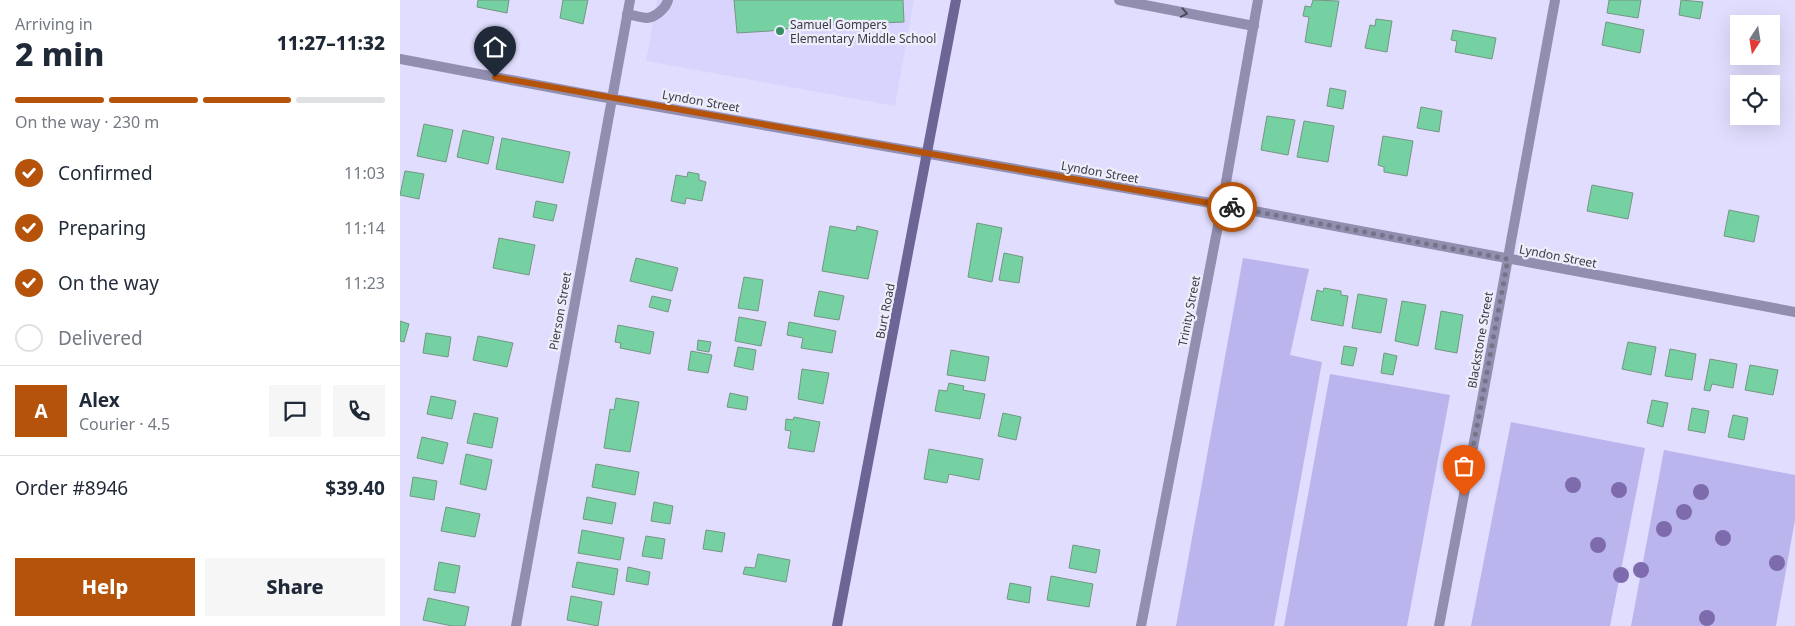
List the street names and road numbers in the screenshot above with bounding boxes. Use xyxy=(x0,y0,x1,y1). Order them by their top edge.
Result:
street label: Lyndon Street xyxy=(661,86,742,116)
street label: Lyndon Street xyxy=(1060,157,1141,187)
street label: Lyndon Street xyxy=(1518,240,1599,272)
street label: Pierson Street xyxy=(545,270,575,351)
street label: Trinity Street xyxy=(1174,274,1204,348)
street label: Burt Road xyxy=(871,282,899,340)
street label: Blackstone Street xyxy=(1463,290,1497,390)

